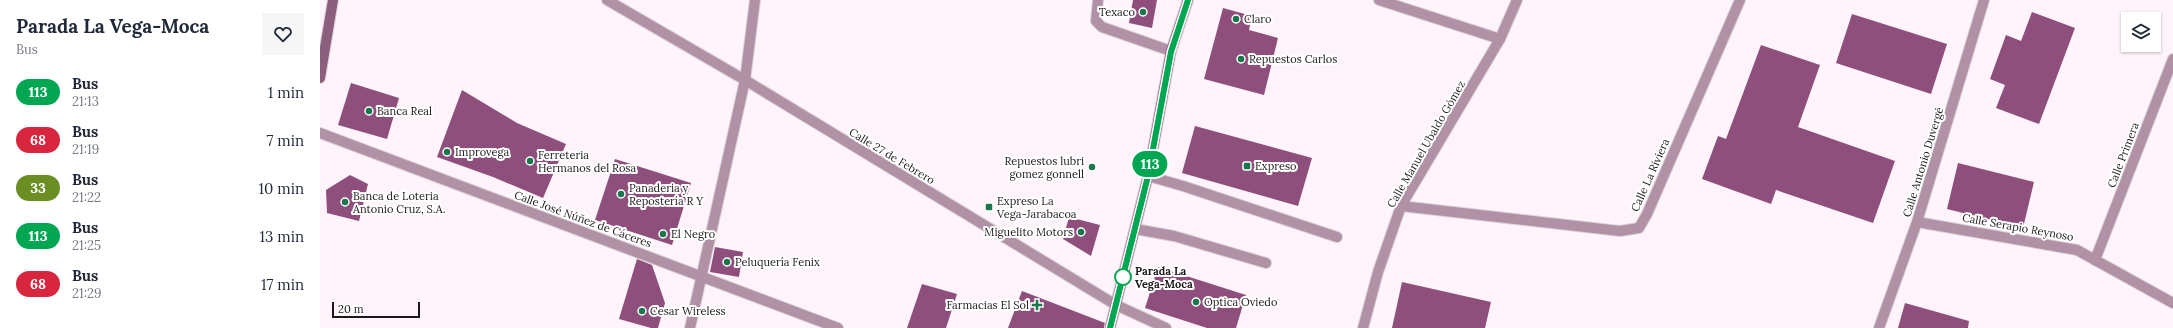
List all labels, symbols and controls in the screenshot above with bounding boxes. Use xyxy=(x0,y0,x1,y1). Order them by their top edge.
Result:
place label: Texaco xyxy=(1099,5,1135,19)
marker: Texaco xyxy=(1138,7,1148,17)
place label: Claro xyxy=(1244,12,1271,26)
map controls xyxy=(2121,12,2161,52)
button: layers xyxy=(2121,12,2161,52)
button: heart xyxy=(262,13,304,55)
text: Parada La Vega-Moca xyxy=(16,14,209,38)
marker: Claro xyxy=(1231,14,1241,24)
text: Bus xyxy=(16,41,38,58)
place label: Repuestos Carlos xyxy=(1249,52,1337,66)
marker: Repuestos Carlos xyxy=(1236,54,1246,64)
text: Bus xyxy=(72,74,98,93)
street label: Calle Manuel Ubaldo Gómez xyxy=(1384,78,1468,210)
text: 113 xyxy=(28,83,48,101)
text: 1 min xyxy=(268,83,304,102)
text: 21:13 xyxy=(72,93,99,110)
place label: Banca Real xyxy=(377,104,432,118)
street label: Calle Antonio Duvergé xyxy=(1900,105,1946,219)
marker: Banca Real xyxy=(364,106,374,116)
street label: Calle Primera xyxy=(2104,120,2142,190)
text: Bus xyxy=(72,122,98,141)
street label: Calle 27 de Febrero xyxy=(847,125,937,187)
text: 68 xyxy=(30,131,46,149)
text: 7 min xyxy=(266,131,304,150)
street label: Calle La Riviera xyxy=(1628,136,1672,214)
text: 21:19 xyxy=(72,141,99,158)
place label: Improvega xyxy=(455,145,510,159)
marker: Improvega xyxy=(442,147,452,157)
place label: Ferreteria Hermanos del Rosa xyxy=(538,148,636,175)
line badge: 113 xyxy=(1127,151,1173,177)
place label: Repuestos lubri gomez gonnell xyxy=(1005,154,1084,181)
text: 113 xyxy=(1140,155,1160,173)
marker: Ferreteria Hermanos del Rosa xyxy=(525,156,535,166)
place label: Expreso xyxy=(1255,159,1296,173)
marker: Expreso xyxy=(1242,161,1252,171)
marker: Repuestos lubri gomez gonnell xyxy=(1087,162,1097,172)
text: Bus xyxy=(72,170,98,189)
text: 33 xyxy=(30,179,46,197)
text: 10 min xyxy=(259,179,304,198)
place label: Panaderia y Repostería R Y xyxy=(629,181,704,208)
street label: Calle José Núñez de Cáceres xyxy=(512,188,654,250)
text: 21:22 xyxy=(72,189,101,206)
place label: Banca de Loteria Antonio Cruz, S.A. xyxy=(352,189,445,216)
marker: Panaderia y Repostería R Y xyxy=(616,189,626,199)
place label: Expreso La Vega-Jarabacoa xyxy=(996,194,1077,221)
marker: Banca de Loteria Antonio Cruz, S.A. xyxy=(340,197,350,207)
marker: Expreso La Vega-Jarabacoa xyxy=(984,202,994,212)
street label: Calle Serapio Reynoso xyxy=(1961,210,2075,244)
text: Bus xyxy=(72,218,98,237)
place label: Miguelito Motors xyxy=(984,225,1073,239)
text: 113 xyxy=(28,227,48,245)
text: 13 min xyxy=(260,227,304,246)
place label: El Negro xyxy=(671,227,715,241)
marker: Miguelito Motors xyxy=(1076,227,1086,237)
marker: El Negro xyxy=(658,229,668,239)
text: 21:25 xyxy=(72,237,101,254)
place label: Peluquería Fenix xyxy=(735,255,820,269)
marker: Peluquería Fenix xyxy=(722,257,732,267)
place label: Parada La Vega-Moca xyxy=(1135,264,1193,291)
text: Bus xyxy=(72,266,98,285)
marker: Parada La Vega-Moca xyxy=(1114,268,1132,286)
text: 68 xyxy=(30,275,46,293)
text: 17 min xyxy=(261,275,304,294)
text: 21:29 xyxy=(72,285,101,302)
place label: Optica Oviedo xyxy=(1204,295,1277,309)
marker: Optica Oviedo xyxy=(1191,297,1201,307)
place label: Farmacias El Sol xyxy=(946,298,1029,312)
scale bar xyxy=(332,300,420,319)
marker: Farmacias El Sol xyxy=(1032,300,1042,310)
text: 20 m xyxy=(338,302,363,316)
place label: Cesar Wireless xyxy=(650,304,726,318)
marker: Cesar Wireless xyxy=(637,306,647,316)

